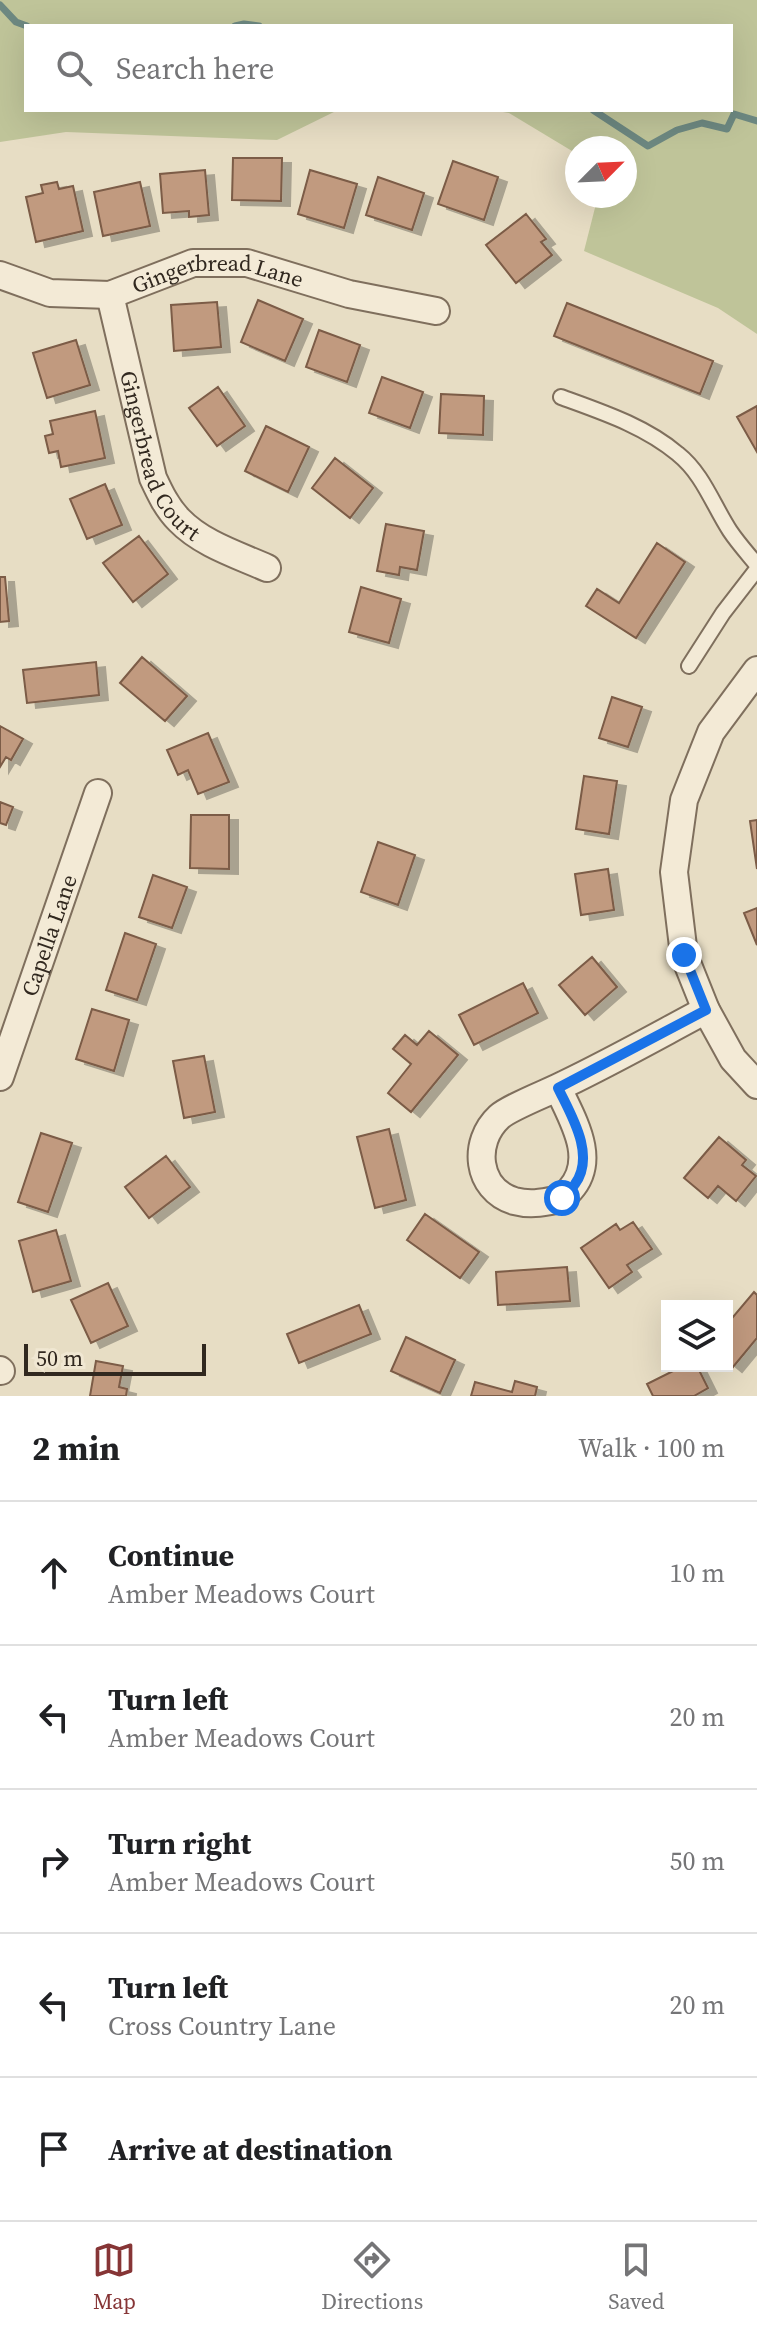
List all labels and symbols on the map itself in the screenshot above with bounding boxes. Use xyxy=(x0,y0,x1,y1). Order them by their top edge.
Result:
north arrow xyxy=(565,136,637,208)
street label: Gingerbread Lane xyxy=(127,248,307,300)
street label: Gingerbread Court xyxy=(113,368,207,548)
street label: Capella Lane xyxy=(14,870,84,1000)
route end xyxy=(666,937,702,973)
route start xyxy=(544,1180,580,1216)
scale bar xyxy=(24,1340,206,1376)

